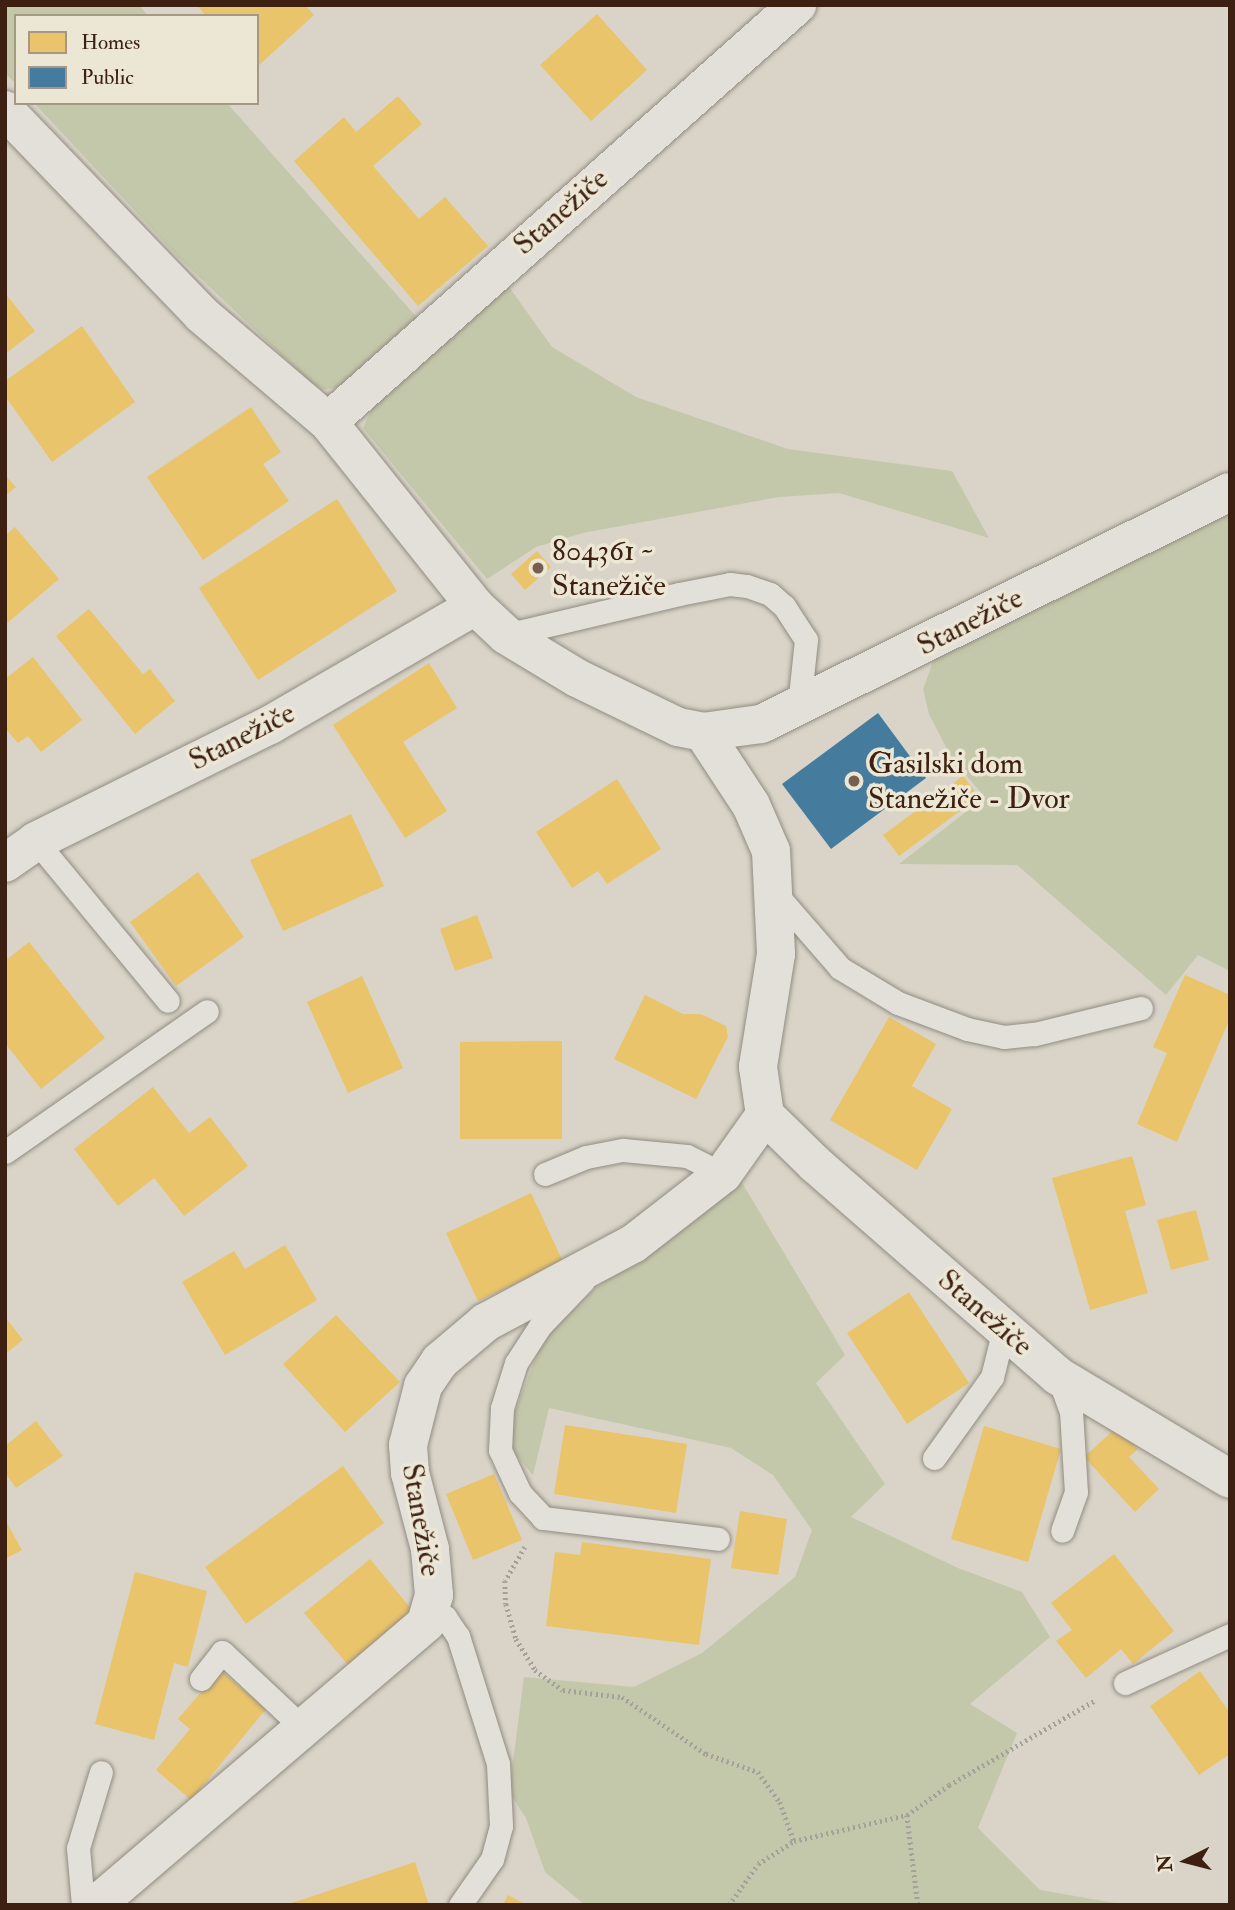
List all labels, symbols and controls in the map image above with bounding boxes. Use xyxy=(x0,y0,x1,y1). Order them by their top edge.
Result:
legend xyxy=(14,14,259,105)
text: Homes xyxy=(81,29,140,56)
text: Public xyxy=(81,64,134,91)
street label: Stanežiče xyxy=(506,161,616,263)
place label: 804361 ~ Stanežiče xyxy=(552,533,666,604)
marker: 804361 ~ Stanežiče xyxy=(530,560,546,576)
street label: Stanežiče xyxy=(911,580,1029,664)
street label: Stanežiče xyxy=(183,695,301,779)
place label: Gasilski dom Stanežiče - Dvor xyxy=(868,746,1070,816)
marker: Gasilski dom Stanežiče - Dvor xyxy=(846,773,862,789)
street label: Stanežiče xyxy=(930,1262,1040,1364)
street label: Stanežiče xyxy=(393,1461,449,1579)
north arrow xyxy=(1151,1826,1221,1896)
text: N xyxy=(1152,1853,1178,1873)

